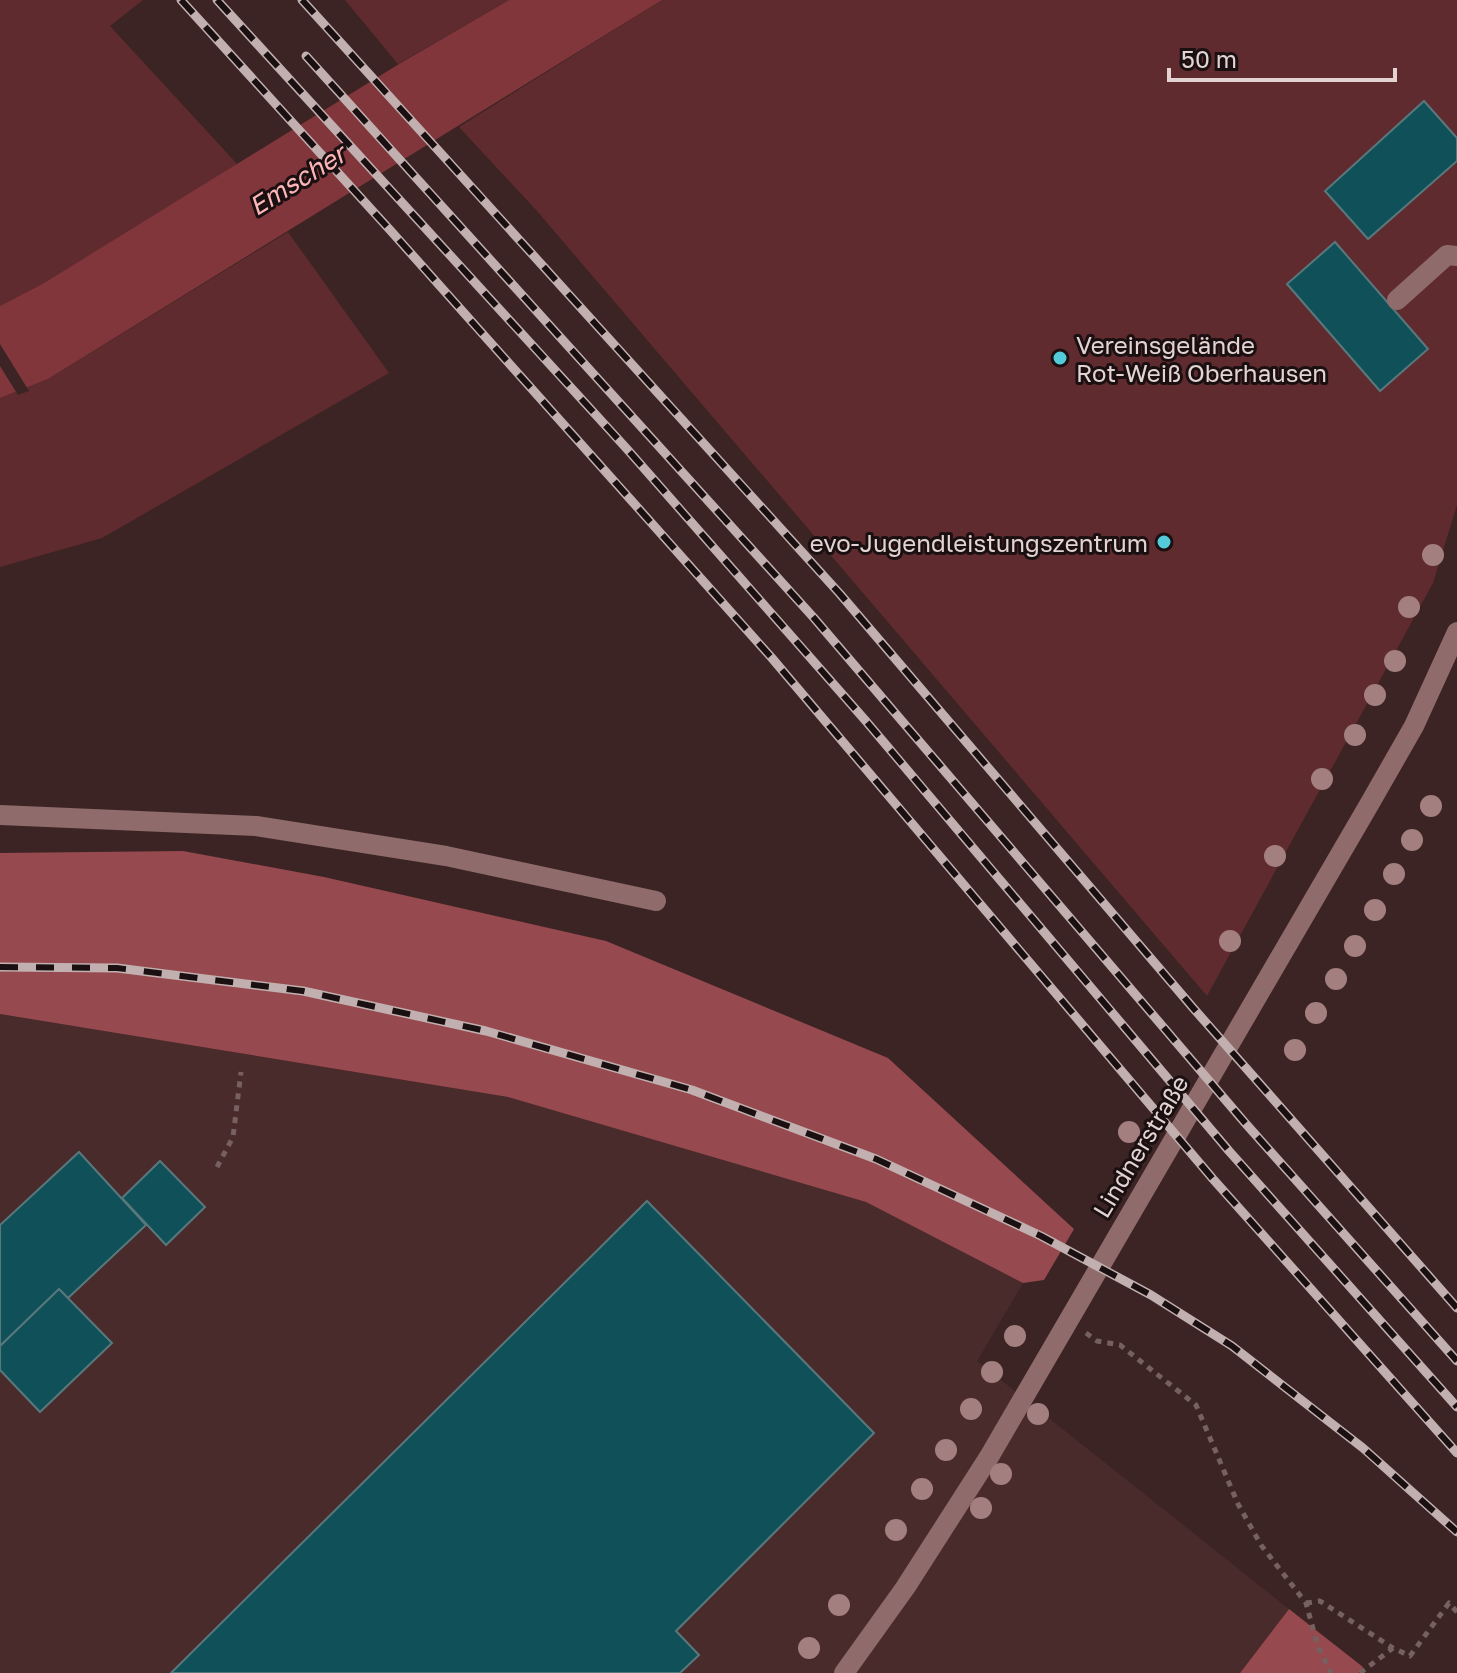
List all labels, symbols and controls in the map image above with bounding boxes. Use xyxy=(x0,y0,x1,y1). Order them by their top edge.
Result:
scale bar xyxy=(1169,32,1395,82)
text: 50 m xyxy=(1181,44,1237,73)
water label: Emscher xyxy=(243,136,354,222)
place label: Vereinsgelände Rot-Weiß Oberhausen xyxy=(1076,330,1327,387)
marker: Vereinsgelände Rot-Weiß Oberhausen xyxy=(1051,349,1069,367)
place label: evo-Jugendleistungszentrum xyxy=(810,528,1148,557)
marker: evo-Jugendleistungszentrum xyxy=(1155,533,1173,551)
street label: Lindnerstraße xyxy=(1086,1070,1194,1222)

